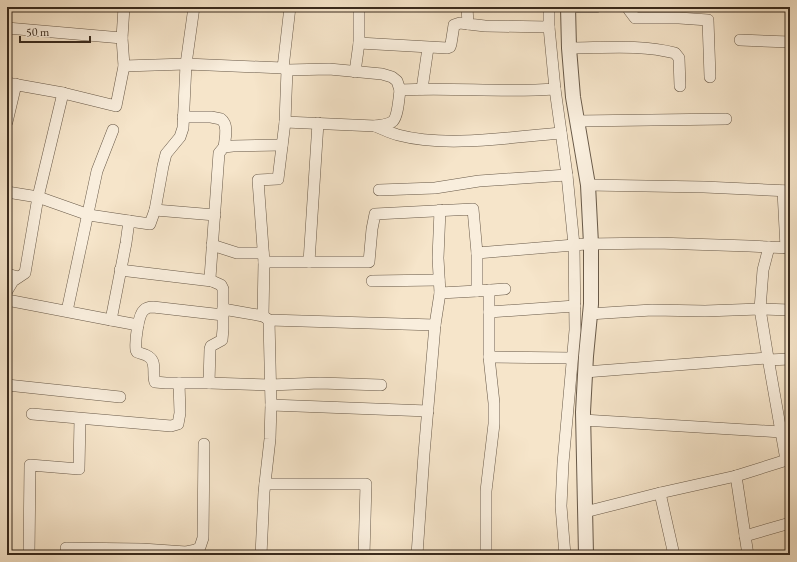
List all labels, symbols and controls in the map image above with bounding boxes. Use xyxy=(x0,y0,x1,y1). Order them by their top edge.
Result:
scale bar xyxy=(20,18,90,44)
text: 50 m xyxy=(26,24,50,40)

